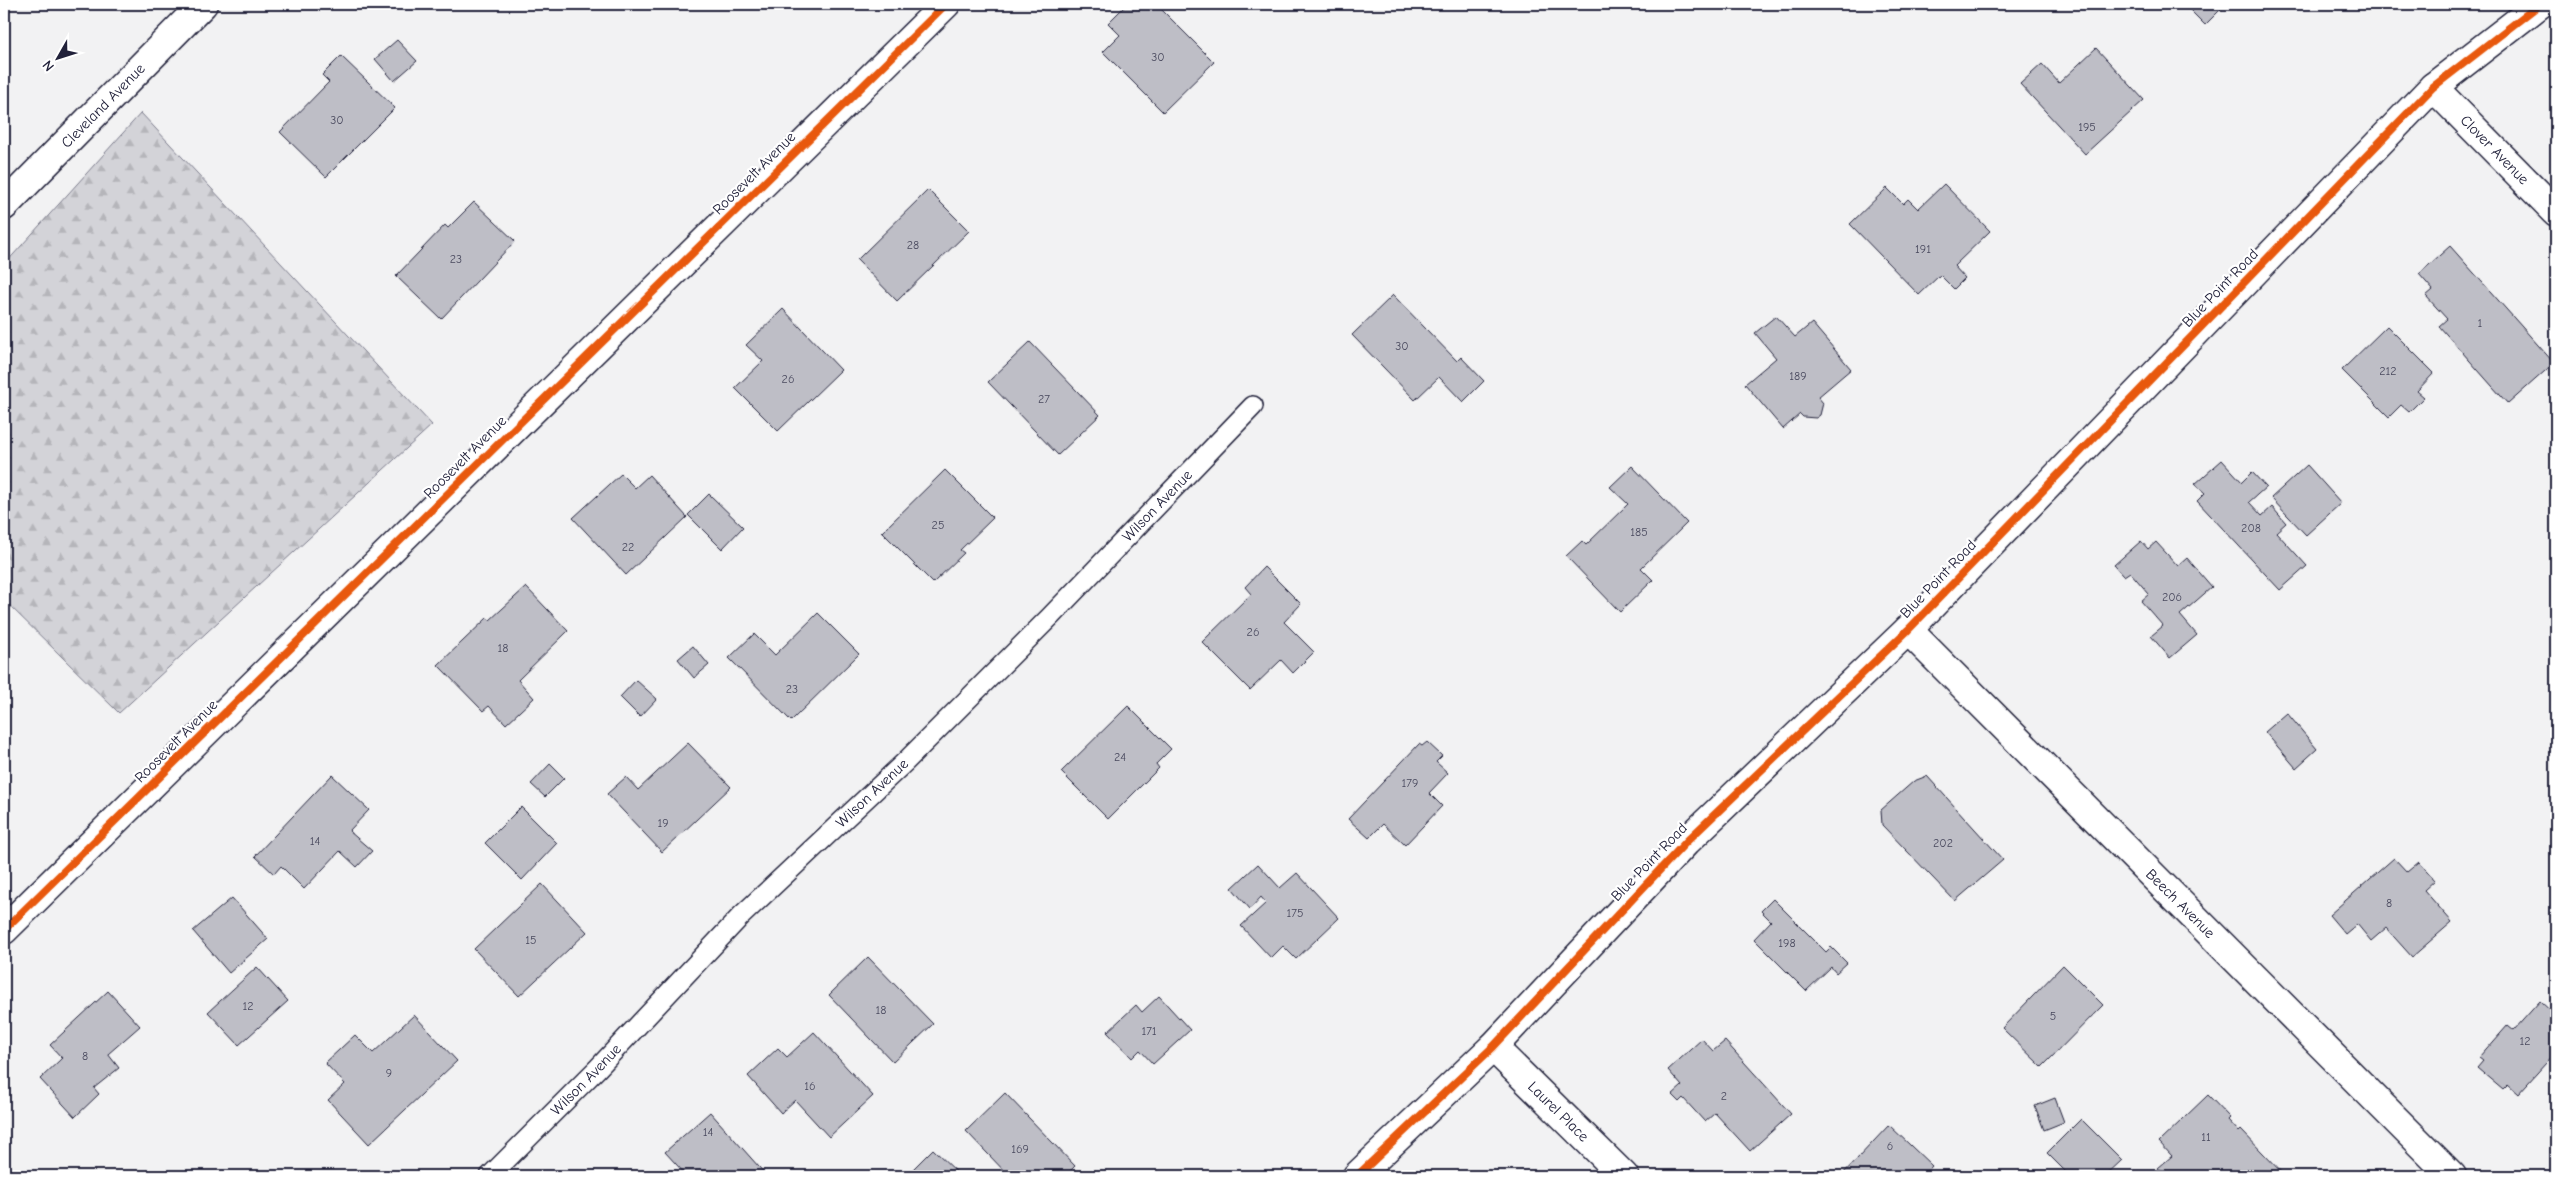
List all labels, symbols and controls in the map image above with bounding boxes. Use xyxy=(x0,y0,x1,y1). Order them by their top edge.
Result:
north arrow xyxy=(32,32,82,82)
house number: 30 xyxy=(1151,50,1165,64)
text: N xyxy=(39,57,58,75)
street label: Cleveland Avenue xyxy=(57,59,149,152)
street label: Clover Avenue xyxy=(2457,111,2533,189)
house number: 30 xyxy=(330,113,344,127)
house number: 195 xyxy=(2078,120,2096,134)
street label: Roosevelt Avenue xyxy=(709,127,800,218)
house number: 28 xyxy=(907,238,919,252)
house number: 191 xyxy=(1915,242,1931,256)
street label: Blue Point Road xyxy=(2178,245,2262,331)
house number: 23 xyxy=(450,252,462,266)
house number: 1 xyxy=(2478,316,2483,330)
house number: 30 xyxy=(1395,339,1409,353)
house number: 212 xyxy=(2379,364,2397,378)
house number: 189 xyxy=(1789,369,1807,383)
house number: 26 xyxy=(782,372,794,386)
house number: 27 xyxy=(1038,392,1050,406)
street label: Roosevelt Avenue xyxy=(420,411,511,502)
street label: Wilson Avenue xyxy=(1118,466,1196,545)
house number: 25 xyxy=(932,518,944,532)
house number: 208 xyxy=(2241,521,2261,535)
house number: 185 xyxy=(1630,525,1648,539)
street label: Blue Point Road xyxy=(1896,536,1980,622)
house number: 22 xyxy=(622,540,634,554)
house number: 206 xyxy=(2162,590,2182,604)
house number: 26 xyxy=(1247,625,1259,639)
house number: 18 xyxy=(498,641,508,655)
house number: 23 xyxy=(786,682,798,696)
street label: Roosevelt Avenue xyxy=(131,695,222,786)
house number: 24 xyxy=(1114,750,1126,764)
street label: Wilson Avenue xyxy=(832,754,912,831)
house number: 179 xyxy=(1402,776,1418,790)
house number: 19 xyxy=(657,816,669,830)
street label: Blue Point Road xyxy=(1607,819,1691,905)
house number: 14 xyxy=(310,834,320,848)
house number: 202 xyxy=(1933,836,1953,850)
street label: Beech Avenue xyxy=(2142,865,2219,942)
house number: 8 xyxy=(2386,896,2392,910)
house number: 175 xyxy=(1287,906,1303,920)
house number: 15 xyxy=(525,933,537,947)
house number: 198 xyxy=(1778,936,1796,950)
house number: 12 xyxy=(242,999,254,1013)
house number: 18 xyxy=(876,1003,886,1017)
house number: 5 xyxy=(2050,1009,2056,1023)
house number: 171 xyxy=(1141,1024,1157,1038)
house number: 12 xyxy=(2519,1034,2531,1048)
street label: Wilson Avenue xyxy=(547,1040,625,1119)
house number: 8 xyxy=(82,1049,88,1063)
house number: 9 xyxy=(386,1066,392,1080)
street label: Laurel Place xyxy=(1524,1078,1593,1146)
house number: 16 xyxy=(804,1079,816,1093)
house number: 2 xyxy=(1721,1089,1727,1103)
house number: 14 xyxy=(703,1125,713,1139)
house number: 11 xyxy=(2201,1130,2211,1144)
house number: 6 xyxy=(1887,1139,1893,1153)
house number: 169 xyxy=(1011,1142,1029,1156)

